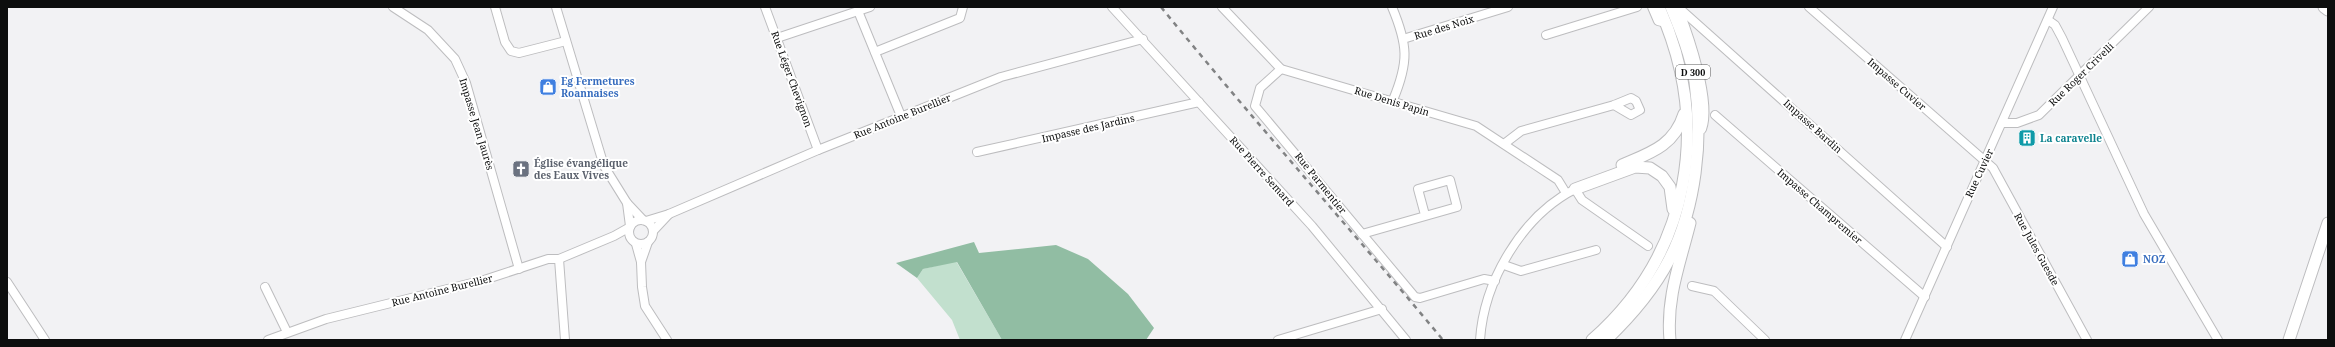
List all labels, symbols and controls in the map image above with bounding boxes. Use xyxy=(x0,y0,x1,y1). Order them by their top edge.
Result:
street label: Rue des Noix xyxy=(1412,11,1476,43)
street label: Rue Léger Chevignon xyxy=(768,29,816,130)
street label: Rue Roger Crivelli xyxy=(2045,39,2117,109)
street label: Impasse Cuvier xyxy=(1865,55,1930,114)
road number: D 300 xyxy=(1676,65,1710,79)
place label: Eg Fermetures Roannaises xyxy=(561,74,635,100)
street label: Impasse Jean Jaurès xyxy=(456,76,498,172)
shop icon: Eg Fermetures Roannaises xyxy=(538,77,558,97)
street label: Rue Denis Papin xyxy=(1353,83,1432,119)
street label: Rue Antoine Burellier xyxy=(851,90,953,142)
street label: Impasse Bardin xyxy=(1781,96,1846,157)
street label: Impasse des Jardins xyxy=(1040,110,1136,145)
building icon: La caravelle xyxy=(2017,128,2037,148)
place label: La caravelle xyxy=(2040,131,2102,145)
street label: Rue Pierre Semard xyxy=(1227,133,1297,209)
street label: Rue Cuvier xyxy=(1962,146,1997,200)
street label: Rue Parmentier xyxy=(1292,149,1350,217)
place label: Église évangélique des Eaux Vives xyxy=(534,156,628,182)
church icon: Église évangélique des Eaux Vives xyxy=(511,159,531,179)
street label: Impasse Champremier xyxy=(1775,165,1866,247)
street label: Rue Jules Guesde xyxy=(2011,210,2063,288)
shop icon: NOZ xyxy=(2120,249,2140,269)
place label: NOZ xyxy=(2143,252,2166,266)
street label: Rue Antoine Burellier xyxy=(390,271,494,309)

